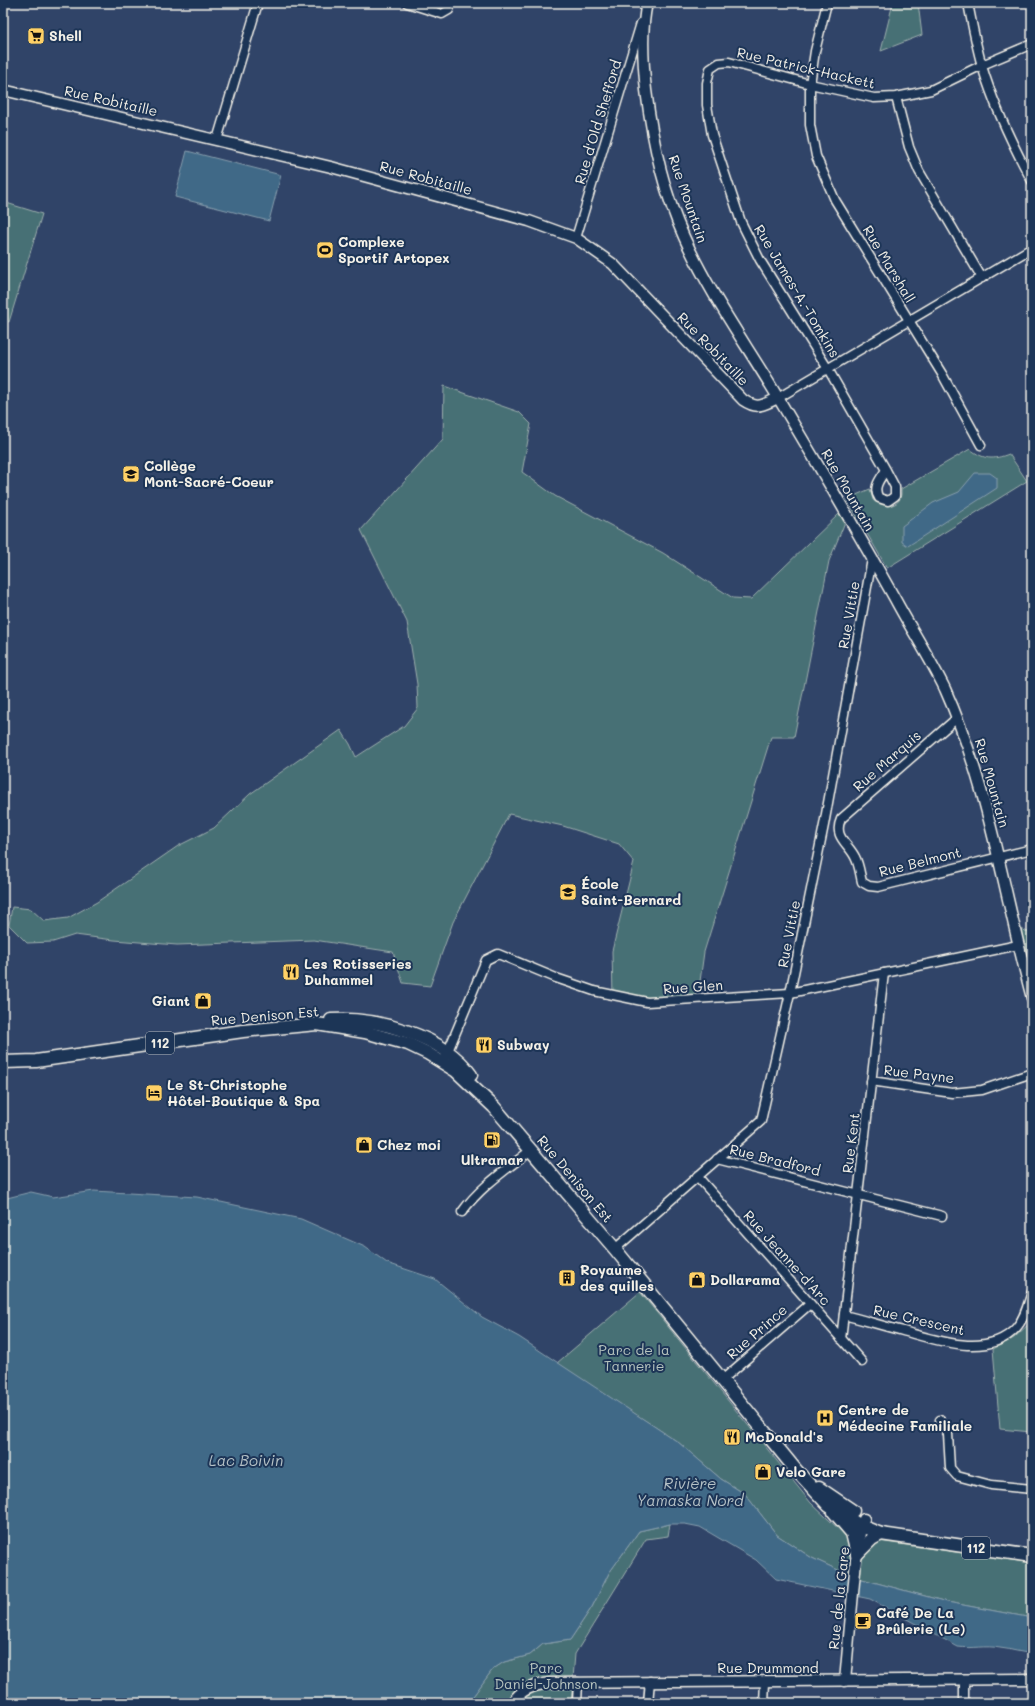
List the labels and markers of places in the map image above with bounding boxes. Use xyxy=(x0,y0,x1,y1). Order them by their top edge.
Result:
supermarket icon: Shell xyxy=(26,26,46,46)
place label: Shell xyxy=(49,26,82,45)
place label: Complexe Sportif Artopex xyxy=(338,232,450,267)
sports icon: Complexe Sportif Artopex xyxy=(315,240,335,260)
place label: Collège Mont-Sacré-Coeur xyxy=(144,456,274,491)
school or university icon: Collège Mont-Sacré-Coeur xyxy=(121,464,141,484)
place label: École Saint-Bernard xyxy=(581,874,681,909)
school or university icon: École Saint-Bernard xyxy=(558,882,578,902)
place label: Les Rotisseries Duhammel xyxy=(304,954,412,989)
restaurant icon: Les Rotisseries Duhammel xyxy=(281,962,301,982)
place label: Giant xyxy=(152,991,190,1010)
shop icon: Giant xyxy=(193,991,213,1011)
restaurant icon: Subway xyxy=(474,1035,494,1055)
place label: Subway xyxy=(497,1035,550,1054)
place label: Le St-Christophe Hôtel-Boutique & Spa xyxy=(167,1075,320,1110)
hotel icon: Le St-Christophe Hôtel-Boutique & Spa xyxy=(144,1083,164,1103)
fuel station icon: Ultramar xyxy=(482,1130,502,1150)
shop icon: Chez moi xyxy=(354,1135,374,1155)
place label: Chez moi xyxy=(377,1135,441,1154)
place label: Ultramar xyxy=(461,1150,523,1169)
place label: Royaume des quilles xyxy=(580,1260,654,1295)
building icon: Royaume des quilles xyxy=(557,1268,577,1288)
shop icon: Dollarama xyxy=(687,1270,707,1290)
place label: Dollarama xyxy=(710,1270,781,1289)
place label: Centre de Médecine Familiale xyxy=(838,1400,972,1435)
hospital icon: Centre de Médecine Familiale xyxy=(815,1408,835,1428)
restaurant icon: McDonald's xyxy=(722,1427,742,1447)
place label: McDonald's xyxy=(745,1427,823,1446)
shop icon: Velo Gare xyxy=(753,1462,773,1482)
place label: Velo Gare xyxy=(776,1462,846,1481)
place label: Café De La Brûlerie (Le) xyxy=(876,1603,965,1638)
cafe icon: Café De La Brûlerie (Le) xyxy=(853,1611,873,1631)

